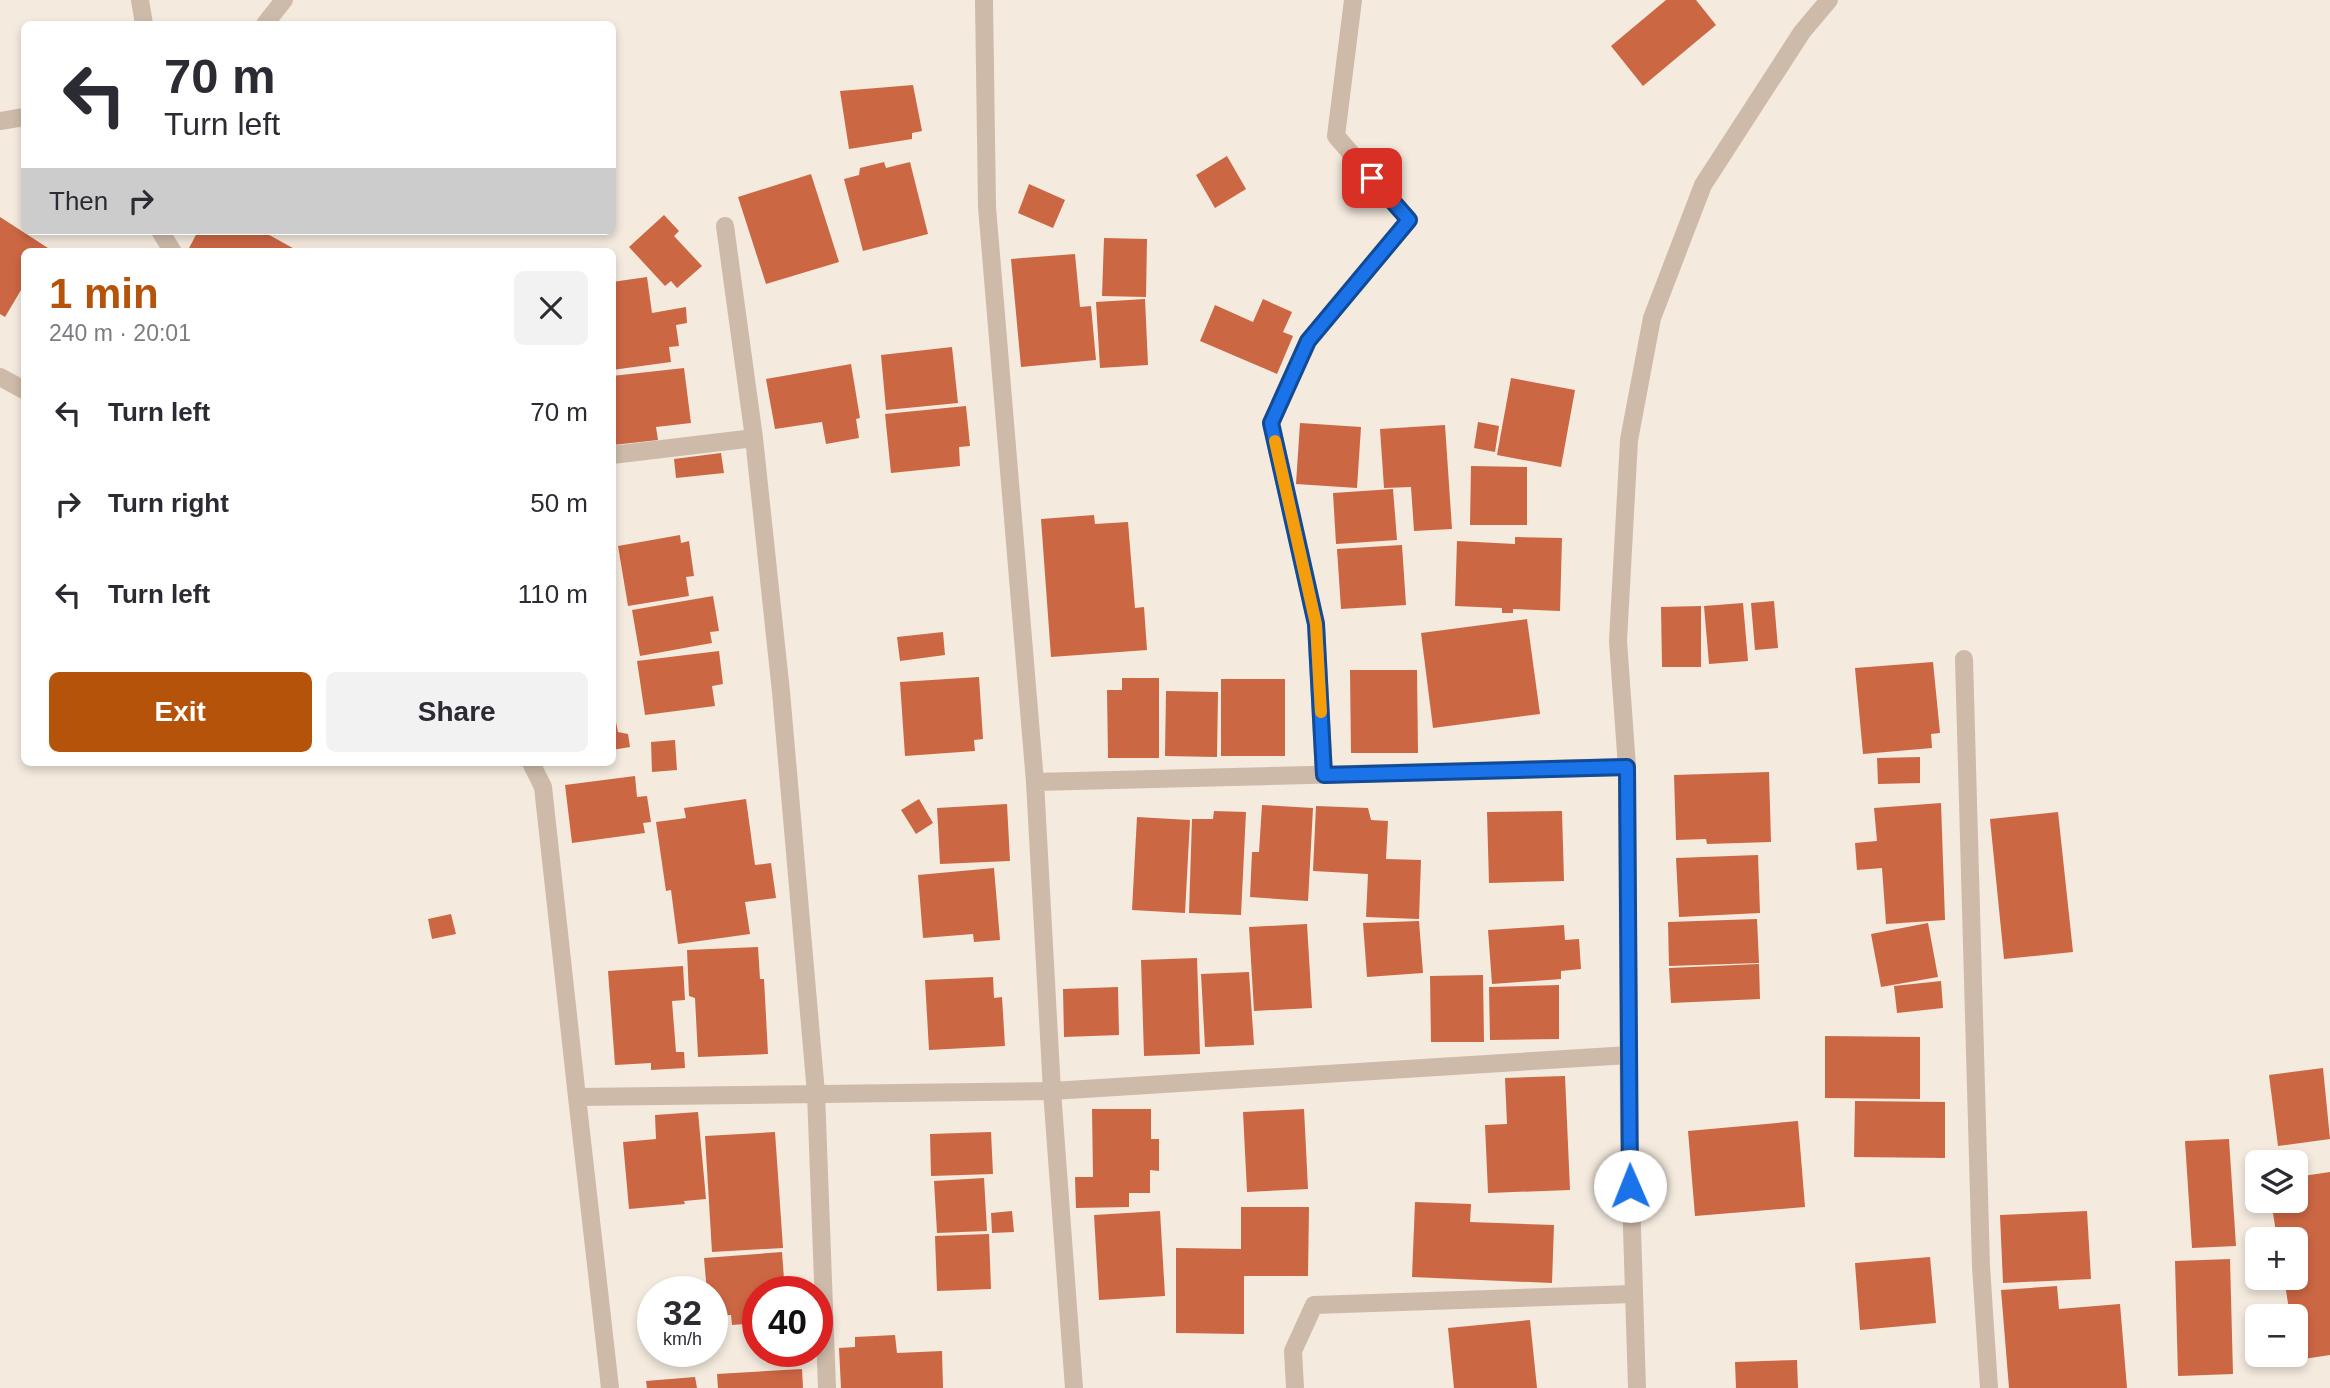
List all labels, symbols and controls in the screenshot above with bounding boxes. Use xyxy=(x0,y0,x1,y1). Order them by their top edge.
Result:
icon: left xyxy=(49,49,140,140)
text: 70 m xyxy=(164,49,276,103)
text: Turn left xyxy=(164,106,280,142)
pin xyxy=(1342,148,1402,208)
icon: arrive xyxy=(1353,159,1391,197)
icon: right xyxy=(122,182,160,220)
text: Then xyxy=(49,186,108,216)
text: 1 min xyxy=(49,270,159,317)
button: close xyxy=(514,271,588,345)
text: 240 m · 20:01 xyxy=(49,320,191,346)
icon: left xyxy=(49,394,87,432)
text: Turn left xyxy=(108,397,210,427)
text: 70 m xyxy=(530,397,588,427)
icon: right xyxy=(49,485,87,523)
text: Turn right xyxy=(108,488,229,518)
text: 50 m xyxy=(530,488,588,518)
icon: left xyxy=(49,576,87,614)
text: Turn left xyxy=(108,579,210,609)
text: 110 m xyxy=(518,579,588,609)
button: Exit xyxy=(49,672,312,752)
button: Share xyxy=(326,672,588,752)
position arrow xyxy=(1593,1149,1667,1223)
map controls xyxy=(2245,1150,2308,1367)
button: layers xyxy=(2245,1150,2308,1213)
button: + xyxy=(2245,1227,2308,1290)
speed limit sign: 40 xyxy=(742,1276,833,1367)
text: 32 xyxy=(663,1293,702,1332)
button: − xyxy=(2245,1304,2308,1367)
text: km/h xyxy=(663,1329,702,1349)

